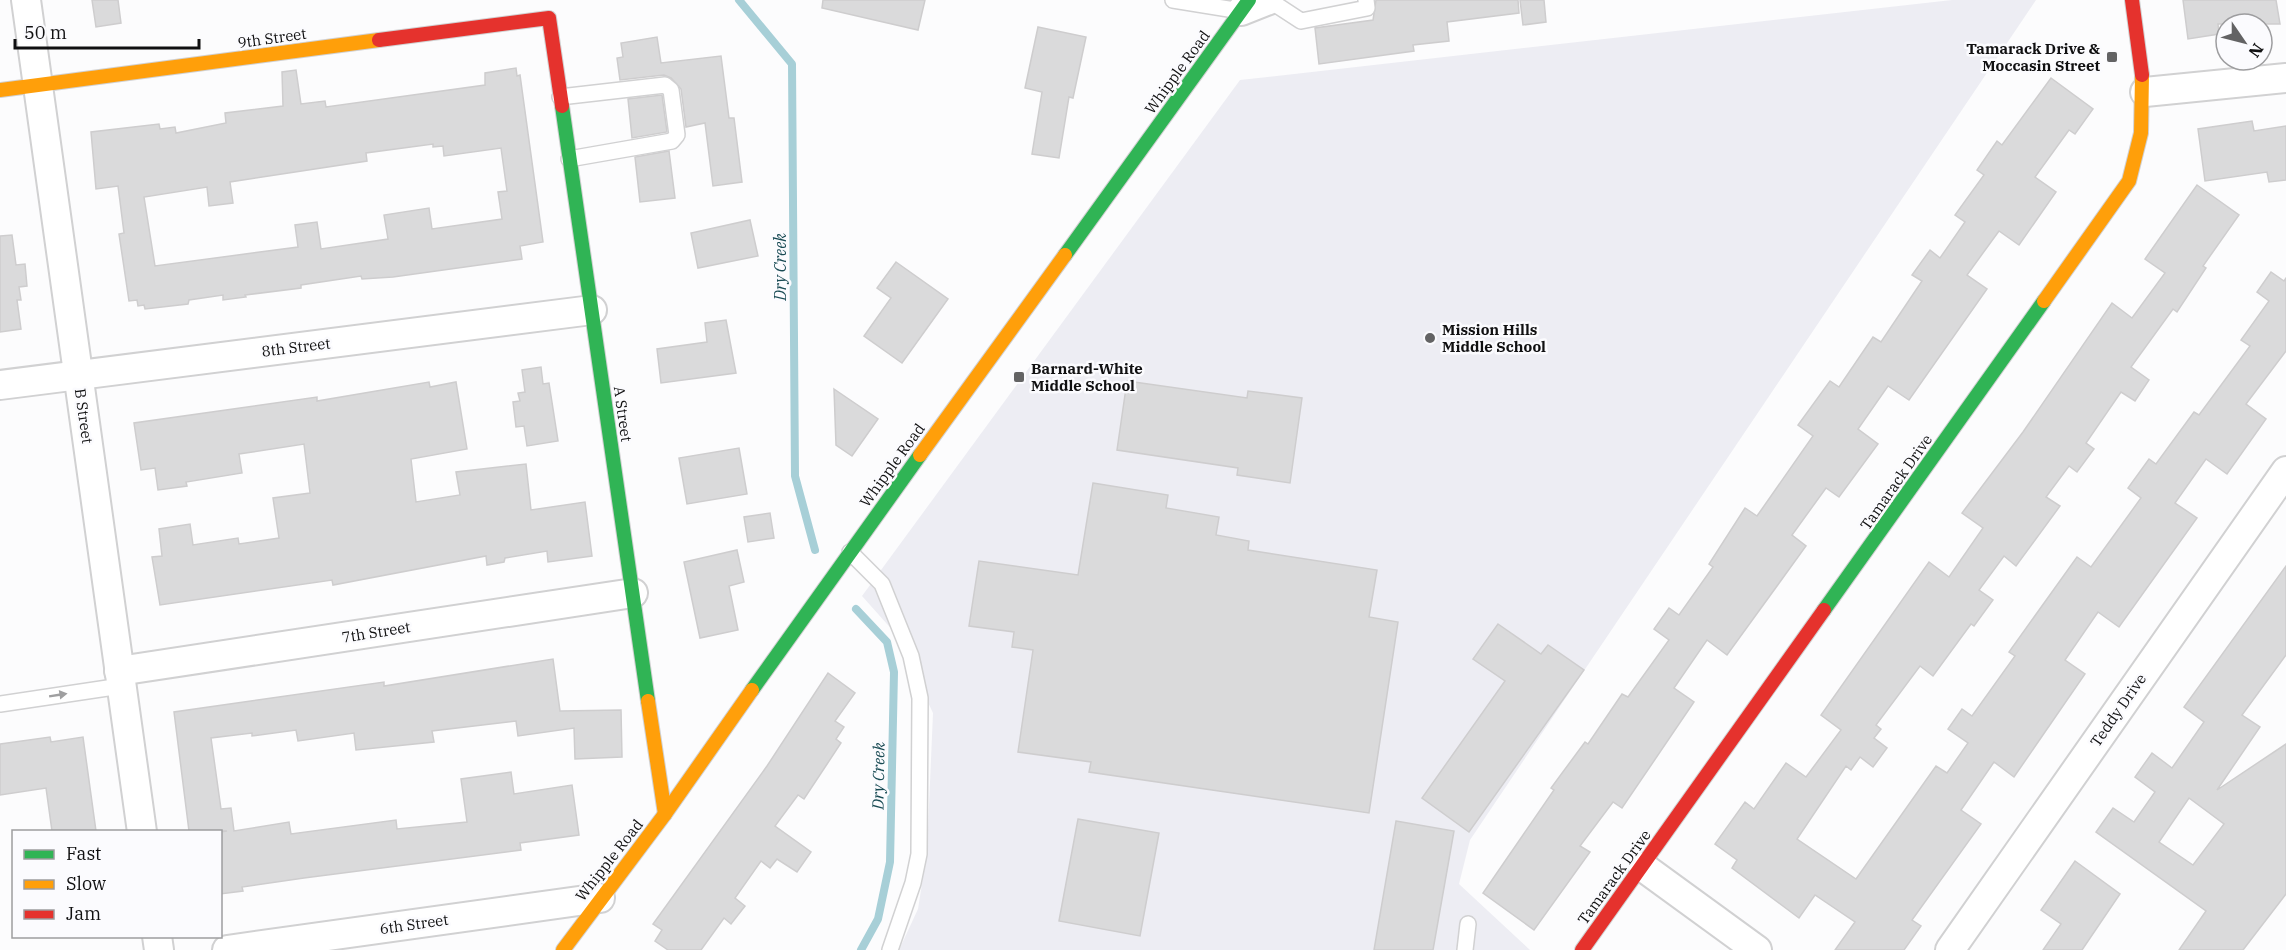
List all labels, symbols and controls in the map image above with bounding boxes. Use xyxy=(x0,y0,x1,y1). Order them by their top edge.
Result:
scale bar xyxy=(15,12,200,50)
north arrow xyxy=(2214,12,2274,72)
text: 50 m xyxy=(24,21,67,44)
street label: 9th Street xyxy=(236,24,308,52)
street label: Whipple Road xyxy=(1140,26,1214,118)
place label: Tamarack Drive & Moccasin Street xyxy=(1966,39,2100,75)
text: N xyxy=(2244,40,2268,62)
marker: Tamarack Drive & Moccasin Street xyxy=(2105,50,2119,64)
water label: Dry Creek xyxy=(770,233,790,302)
place label: Mission Hills Middle School xyxy=(1442,320,1546,356)
marker: Mission Hills Middle School xyxy=(1423,331,1437,345)
street label: 8th Street xyxy=(260,333,332,361)
place label: Barnard-White Middle School xyxy=(1031,359,1143,395)
marker: Barnard-White Middle School xyxy=(1012,370,1026,384)
street label: A Street xyxy=(610,385,636,443)
street label: B Street xyxy=(71,387,97,445)
street label: Whipple Road xyxy=(855,419,929,511)
street label: Tamarack Drive xyxy=(1856,430,1936,534)
street label: 7th Street xyxy=(340,617,412,647)
street label: Teddy Drive xyxy=(2086,670,2150,750)
one-way arrow xyxy=(48,691,67,700)
water label: Dry Creek xyxy=(867,742,889,811)
street label: Whipple Road xyxy=(571,815,647,905)
street label: Tamarack Drive xyxy=(1573,826,1655,928)
legend xyxy=(12,830,222,938)
text: Fast xyxy=(66,842,101,865)
text: Slow xyxy=(66,872,106,895)
text: Jam xyxy=(66,902,101,925)
street label: 6th Street xyxy=(378,910,450,938)

